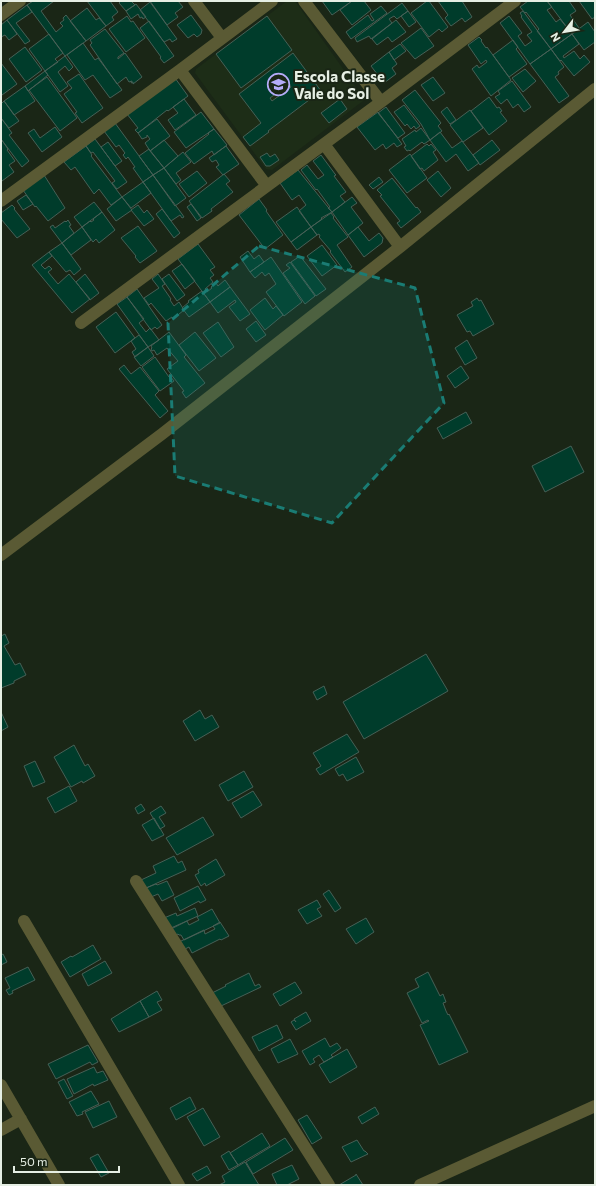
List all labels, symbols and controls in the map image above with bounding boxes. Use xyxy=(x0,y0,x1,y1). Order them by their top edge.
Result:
north arrow xyxy=(544,12,584,52)
text: N xyxy=(547,31,563,44)
place label: Escola Classe Vale do Sol xyxy=(294,67,385,102)
school or university icon: Escola Classe Vale do Sol xyxy=(266,72,292,98)
scale bar xyxy=(14,1148,119,1174)
text: 50 m xyxy=(20,1154,48,1168)

